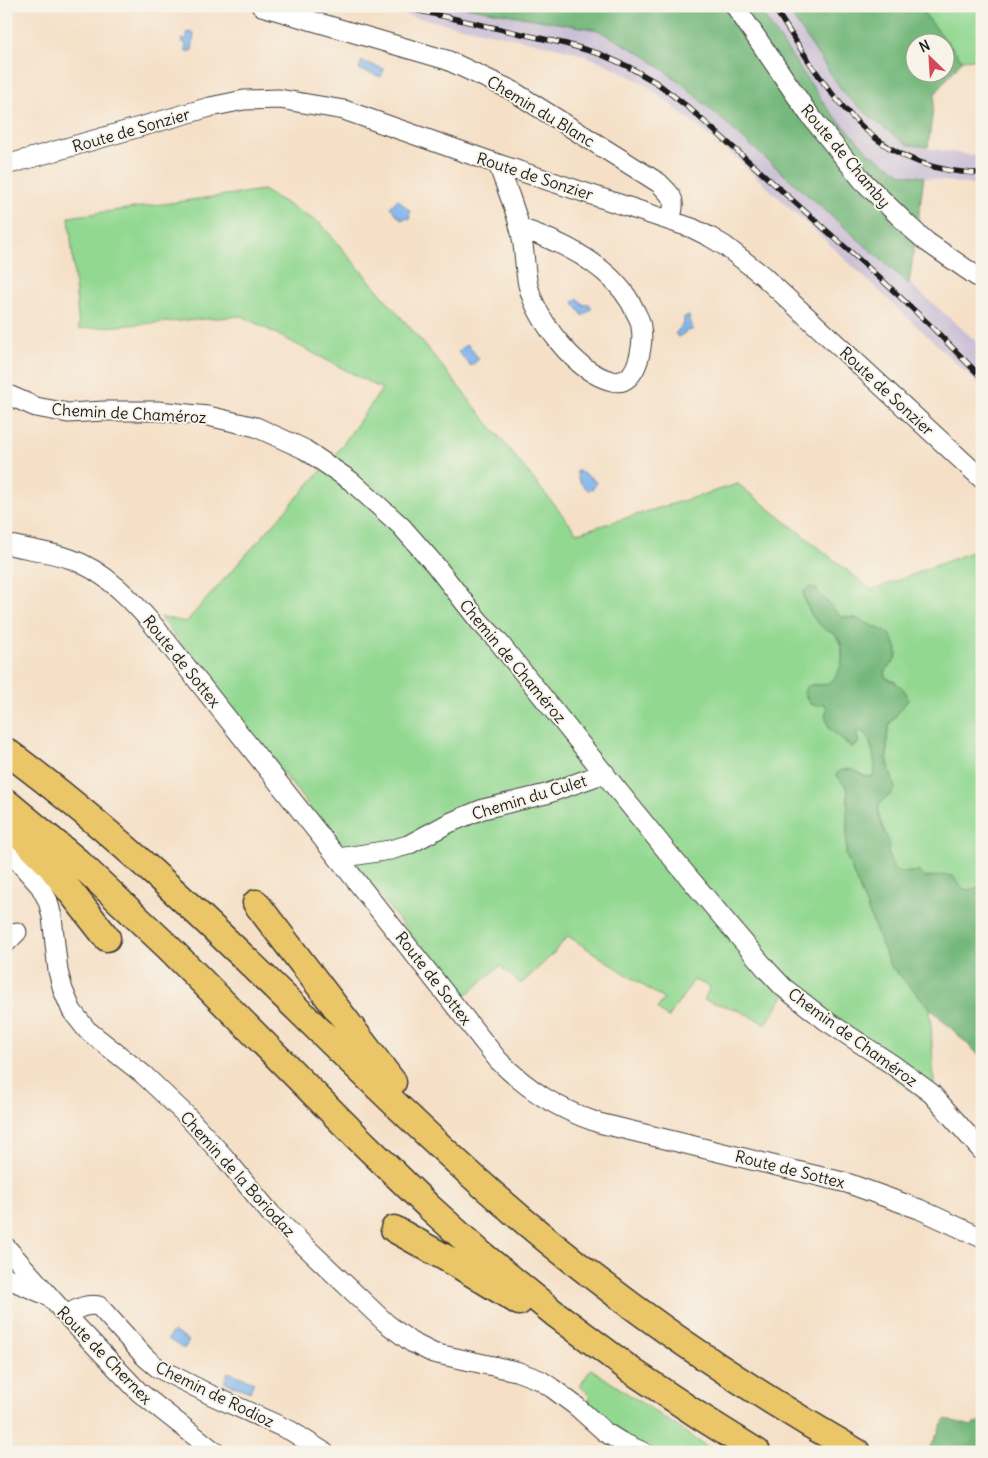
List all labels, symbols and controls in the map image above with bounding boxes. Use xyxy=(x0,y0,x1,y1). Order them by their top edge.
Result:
north arrow xyxy=(906,32,956,82)
text: N xyxy=(916,36,933,56)
street label: Chemin du Blanc xyxy=(483,71,599,151)
street label: Route de Chamby xyxy=(797,100,895,212)
street label: Route de Sonzier xyxy=(70,104,193,156)
street label: Route de Sonzier xyxy=(474,148,596,204)
street label: Route de Sonzier xyxy=(836,342,939,440)
street label: Chemin de Chaméroz xyxy=(51,399,207,427)
street label: Chemin de Chaméroz xyxy=(455,595,571,727)
street label: Route de Sottex xyxy=(139,611,225,711)
street label: Chemin du Culet xyxy=(469,770,589,824)
street label: Route de Sottex xyxy=(391,927,477,1029)
street label: Chemin de Chaméroz xyxy=(784,983,922,1091)
street label: Chemin de la Boriodaz xyxy=(176,1107,300,1241)
street label: Route de Sottex xyxy=(733,1146,847,1192)
street label: Route de Chernex xyxy=(53,1302,157,1408)
street label: Chemin de Rodioz xyxy=(152,1357,278,1431)

